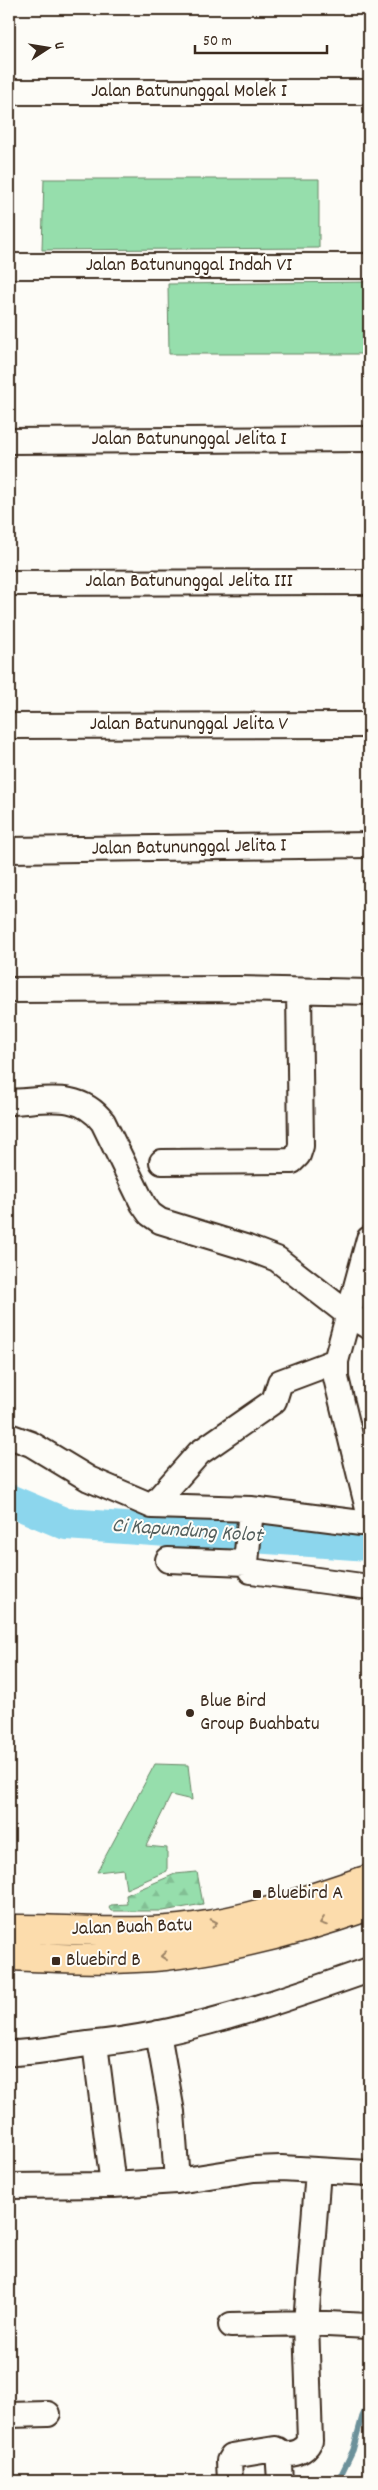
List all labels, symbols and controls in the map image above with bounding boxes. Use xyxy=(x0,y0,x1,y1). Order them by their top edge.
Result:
north arrow xyxy=(22,22,72,72)
scale bar xyxy=(195,22,328,54)
text: 50 m xyxy=(203,31,232,53)
text: U xyxy=(48,40,69,51)
street label: Jalan Batununggal Molek I xyxy=(91,78,287,106)
street label: Jalan Batununggal Indah VI xyxy=(86,252,292,280)
street label: Jalan Batununggal Jelita I xyxy=(92,426,286,454)
street label: Jalan Batununggal Jelita III xyxy=(85,568,293,596)
street label: Jalan Batununggal Jelita V xyxy=(90,711,289,739)
street label: Jalan Batununggal Jelita I xyxy=(91,832,287,864)
water label: Ci Kapundung Kolot xyxy=(111,1512,265,1552)
place label: Blue Bird Group Buahbatu xyxy=(200,1688,320,1739)
marker: Blue Bird Group Buahbatu xyxy=(184,1707,196,1719)
place label: Bluebird A xyxy=(267,1880,343,1908)
marker: Bluebird A xyxy=(251,1888,263,1900)
street label: Jalan Buah Batu xyxy=(71,1912,193,1944)
one-way arrow xyxy=(319,1916,328,1926)
one-way arrow xyxy=(210,1918,219,1929)
place label: Bluebird B xyxy=(66,1947,141,1975)
one-way arrow xyxy=(160,1950,168,1961)
marker: Bluebird B xyxy=(50,1955,62,1967)

